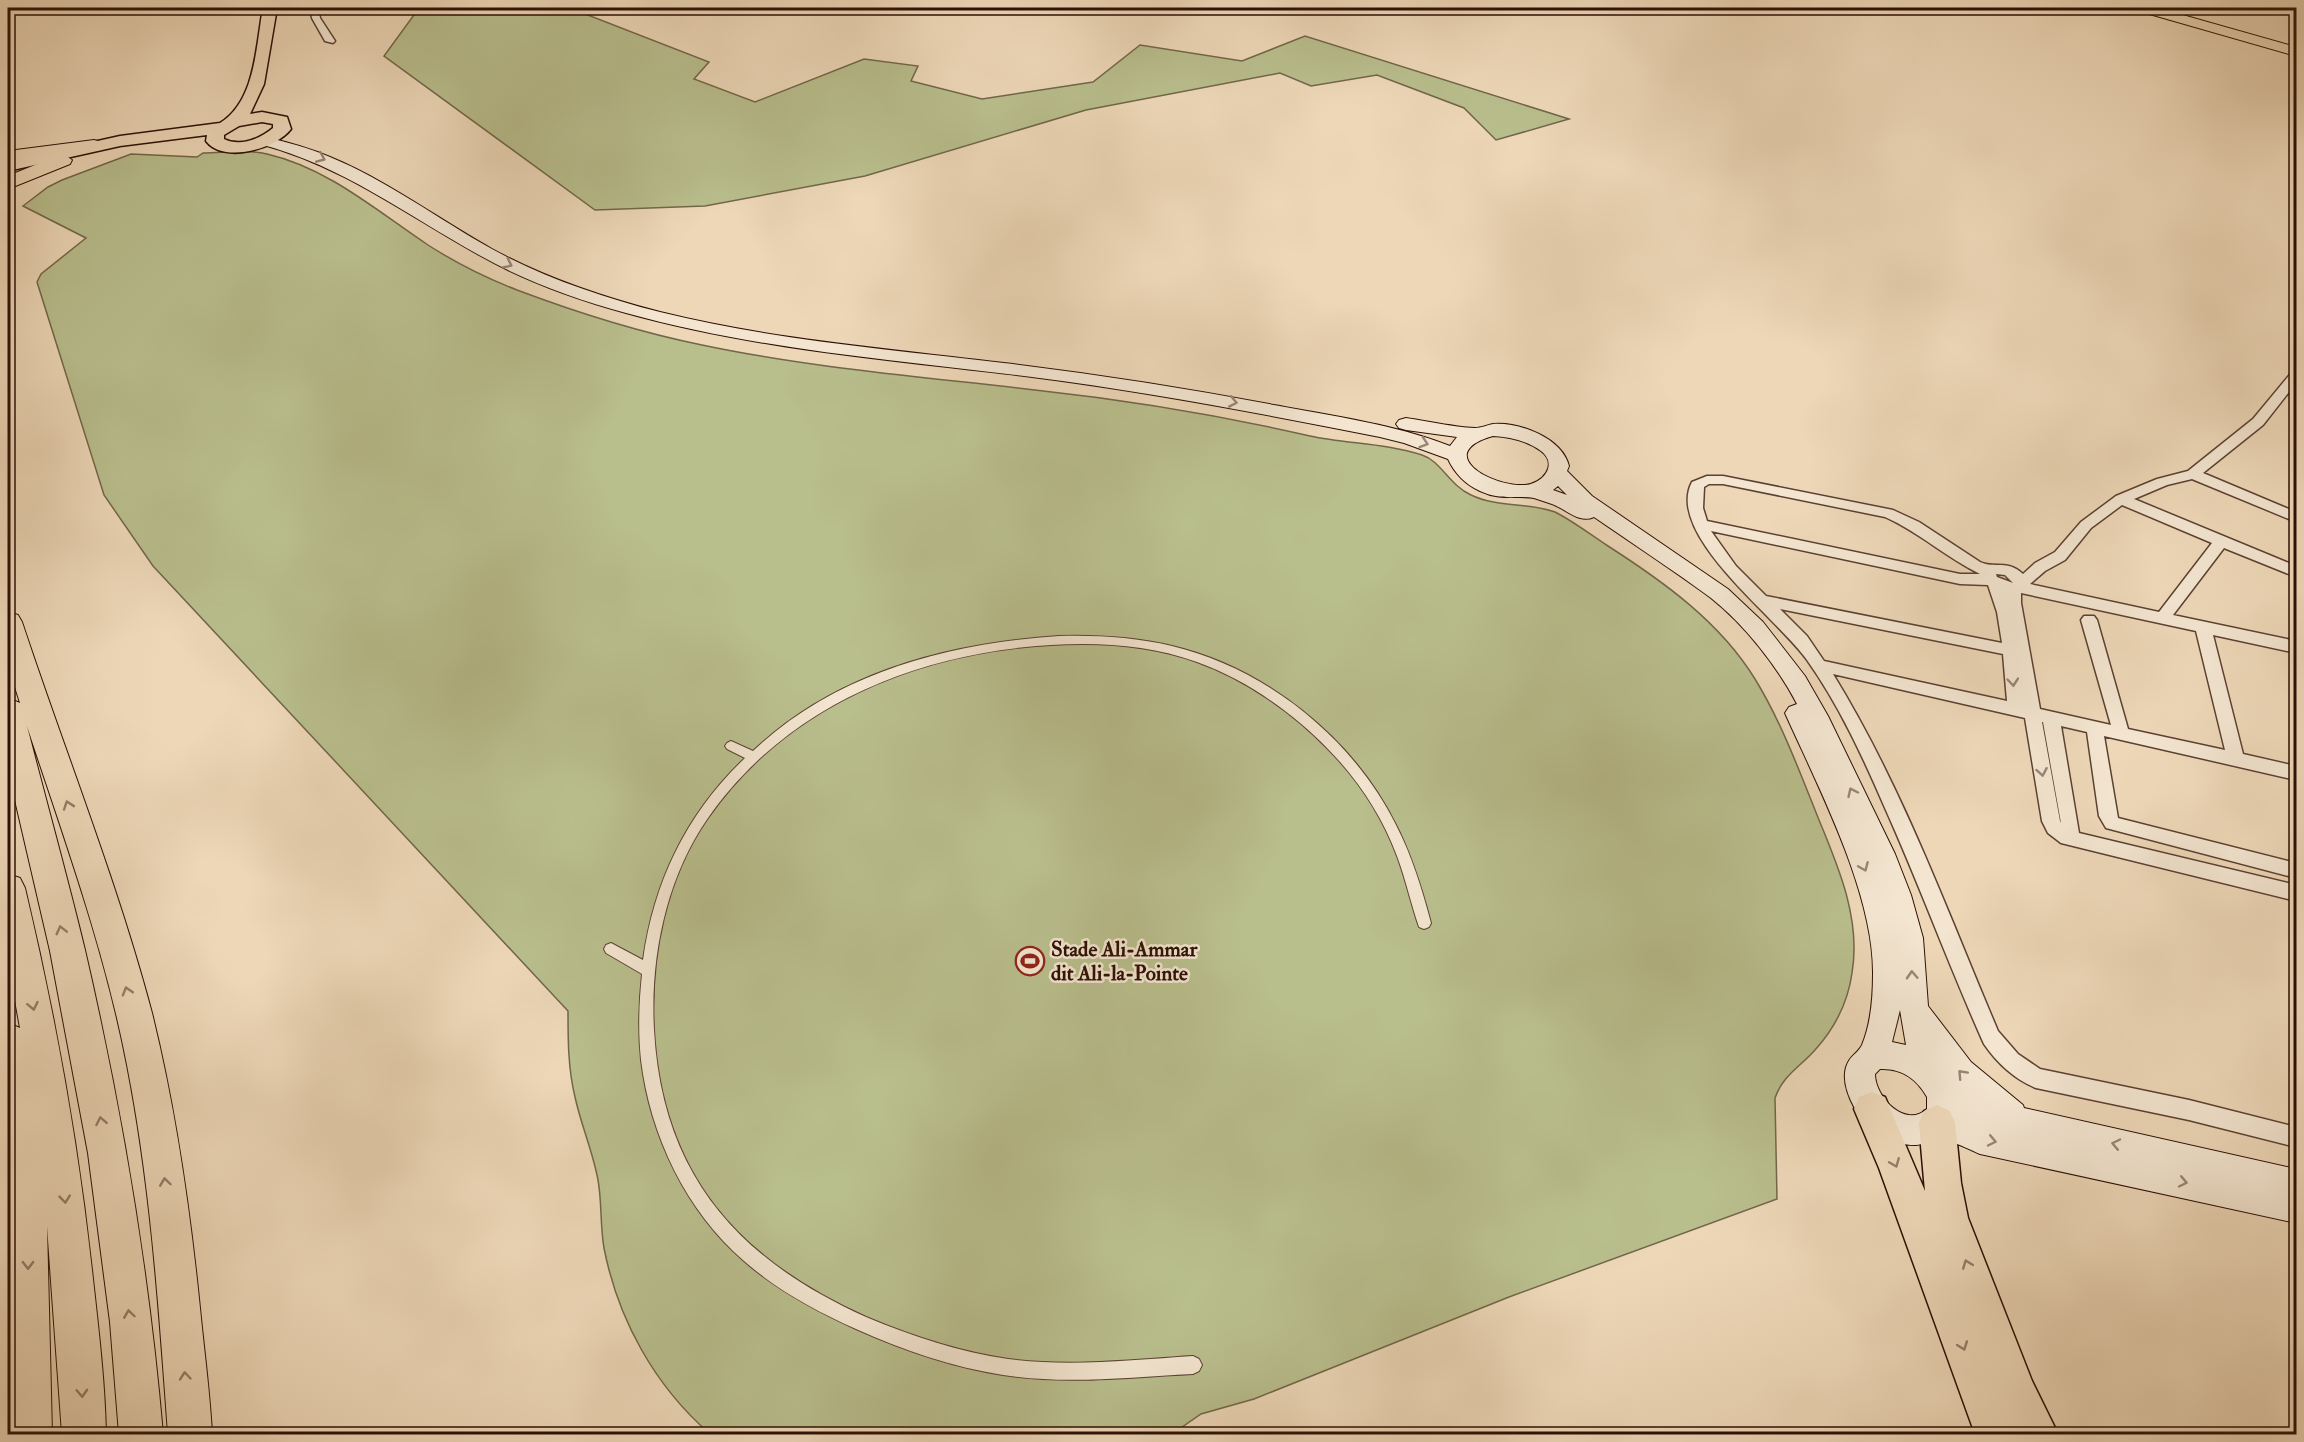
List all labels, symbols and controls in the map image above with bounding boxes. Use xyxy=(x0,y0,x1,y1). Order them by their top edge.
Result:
one-way arrow xyxy=(314,151,325,163)
one-way arrow xyxy=(502,257,513,269)
one-way arrow xyxy=(1228,395,1238,408)
one-way arrow xyxy=(1418,436,1429,448)
one-way arrow xyxy=(2006,678,2019,687)
one-way arrow xyxy=(2035,767,2048,777)
one-way arrow xyxy=(1847,787,1859,798)
one-way arrow xyxy=(63,800,75,811)
one-way arrow xyxy=(1857,860,1869,871)
one-way arrow xyxy=(56,925,69,935)
place label: Stade Ali-Ammar dit Ali-la-Pointe xyxy=(1051,936,1198,987)
sports icon: Stade Ali-Ammar dit Ali-la-Pointe xyxy=(1014,945,1046,977)
one-way arrow xyxy=(1905,971,1918,980)
one-way arrow xyxy=(122,986,134,997)
one-way arrow xyxy=(26,1001,39,1011)
one-way arrow xyxy=(1958,1070,1969,1080)
one-way arrow xyxy=(95,1116,107,1126)
one-way arrow xyxy=(1987,1134,1997,1147)
one-way arrow xyxy=(2112,1138,2122,1151)
one-way arrow xyxy=(1888,1157,1900,1168)
one-way arrow xyxy=(2177,1175,2187,1188)
one-way arrow xyxy=(160,1178,172,1187)
one-way arrow xyxy=(58,1194,71,1203)
one-way arrow xyxy=(1962,1259,1974,1270)
one-way arrow xyxy=(22,1261,34,1270)
one-way arrow xyxy=(124,1309,136,1318)
one-way arrow xyxy=(1956,1340,1969,1351)
one-way arrow xyxy=(179,1372,192,1381)
one-way arrow xyxy=(75,1388,88,1397)

